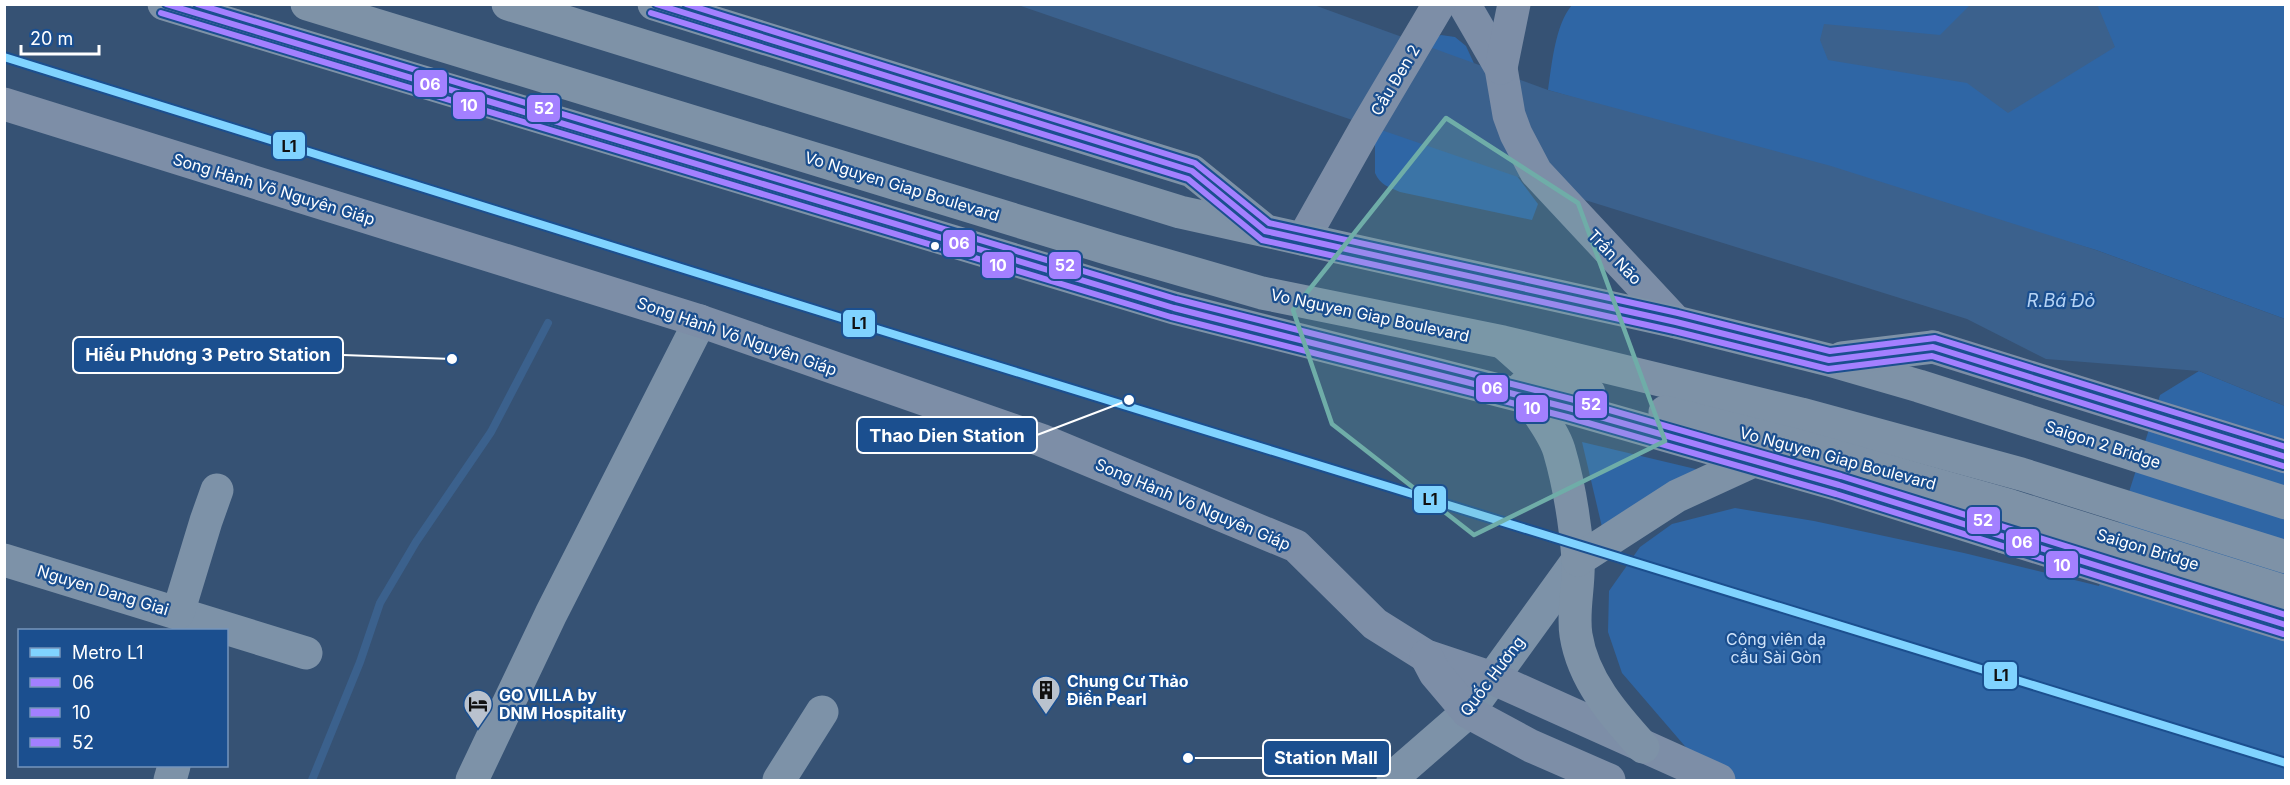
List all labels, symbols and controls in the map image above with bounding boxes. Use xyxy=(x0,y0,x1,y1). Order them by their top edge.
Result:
scale bar xyxy=(21,18,99,56)
text: 20 m xyxy=(30,28,73,49)
street label: Cầu Đen 2 xyxy=(1366,41,1424,119)
line badge: 06 xyxy=(413,69,448,98)
text: 06 xyxy=(419,74,441,94)
line badge: 10 xyxy=(452,91,486,120)
line badge: 52 xyxy=(526,94,561,123)
text: 10 xyxy=(460,95,478,115)
text: 52 xyxy=(534,98,554,118)
line badge: L1 xyxy=(272,131,306,160)
text: L1 xyxy=(281,136,297,156)
street label: Vo Nguyen Giap Boulevard xyxy=(802,147,1002,225)
street label: Song Hành Võ Nguyên Giáp xyxy=(171,149,377,229)
street label: Trần Não xyxy=(1584,225,1646,289)
line badge: 06 xyxy=(942,229,976,258)
text: 06 xyxy=(948,233,970,253)
unlabelled marker xyxy=(929,240,941,252)
line badge: 10 xyxy=(981,251,1015,279)
line badge: 52 xyxy=(1048,251,1082,280)
text: 10 xyxy=(989,255,1007,275)
text: 52 xyxy=(1055,255,1075,275)
street label: Vo Nguyen Giap Boulevard xyxy=(1269,284,1471,346)
water label: R.Bá Đỏ xyxy=(2027,290,2095,311)
street label: Song Hành Võ Nguyên Giáp xyxy=(634,292,840,380)
line badge: L1 xyxy=(842,309,876,338)
text: L1 xyxy=(851,313,867,333)
callout: Hiếu Phương 3 Petro Station xyxy=(73,337,343,373)
text: Hiếu Phương 3 Petro Station xyxy=(85,344,331,365)
line badge: 06 xyxy=(1475,374,1509,403)
text: 06 xyxy=(1481,378,1503,398)
line badge: 52 xyxy=(1574,390,1608,419)
line badge: 10 xyxy=(1515,394,1549,423)
text: 52 xyxy=(1581,394,1601,414)
text: 10 xyxy=(1523,398,1541,418)
street label: Saigon 2 Bridge xyxy=(2043,416,2163,472)
callout: Thao Dien Station xyxy=(857,417,1037,453)
street label: Vo Nguyen Giap Boulevard xyxy=(1738,422,1938,494)
text: Thao Dien Station xyxy=(869,425,1025,446)
street label: Song Hành Võ Nguyên Giáp xyxy=(1092,454,1294,554)
line badge: L1 xyxy=(1413,485,1447,514)
text: L1 xyxy=(1422,489,1438,509)
line badge: 52 xyxy=(1966,506,2001,535)
text: 52 xyxy=(1973,510,1993,530)
street label: Saigon Bridge xyxy=(2094,524,2202,574)
line badge: 06 xyxy=(2005,528,2040,557)
text: 06 xyxy=(2011,532,2033,552)
line badge: 10 xyxy=(2045,550,2079,579)
text: 10 xyxy=(2053,555,2071,575)
street label: Nguyen Dang Giai xyxy=(35,561,171,619)
legend xyxy=(18,629,228,767)
park label: Công viên dạ cầu Sài Gòn xyxy=(1726,629,1826,667)
street label: Quốc Hương xyxy=(1455,632,1529,720)
text: Metro L1 xyxy=(72,642,144,663)
line badge: L1 xyxy=(1983,661,2018,690)
text: L1 xyxy=(1993,665,2009,685)
place label: Chung Cư Thảo Điền Pearl xyxy=(1067,671,1189,709)
text: 06 xyxy=(72,672,95,693)
building icon: Chung Cư Thảo Điền Pearl xyxy=(1030,674,1062,716)
place label: GO VILLA by DNM Hospitality xyxy=(499,685,627,723)
hotel icon: GO VILLA by DNM Hospitality xyxy=(462,688,494,730)
text: 10 xyxy=(72,702,91,723)
text: 52 xyxy=(72,732,94,753)
callout: Station Mall xyxy=(1263,740,1390,776)
text: Station Mall xyxy=(1274,747,1378,768)

